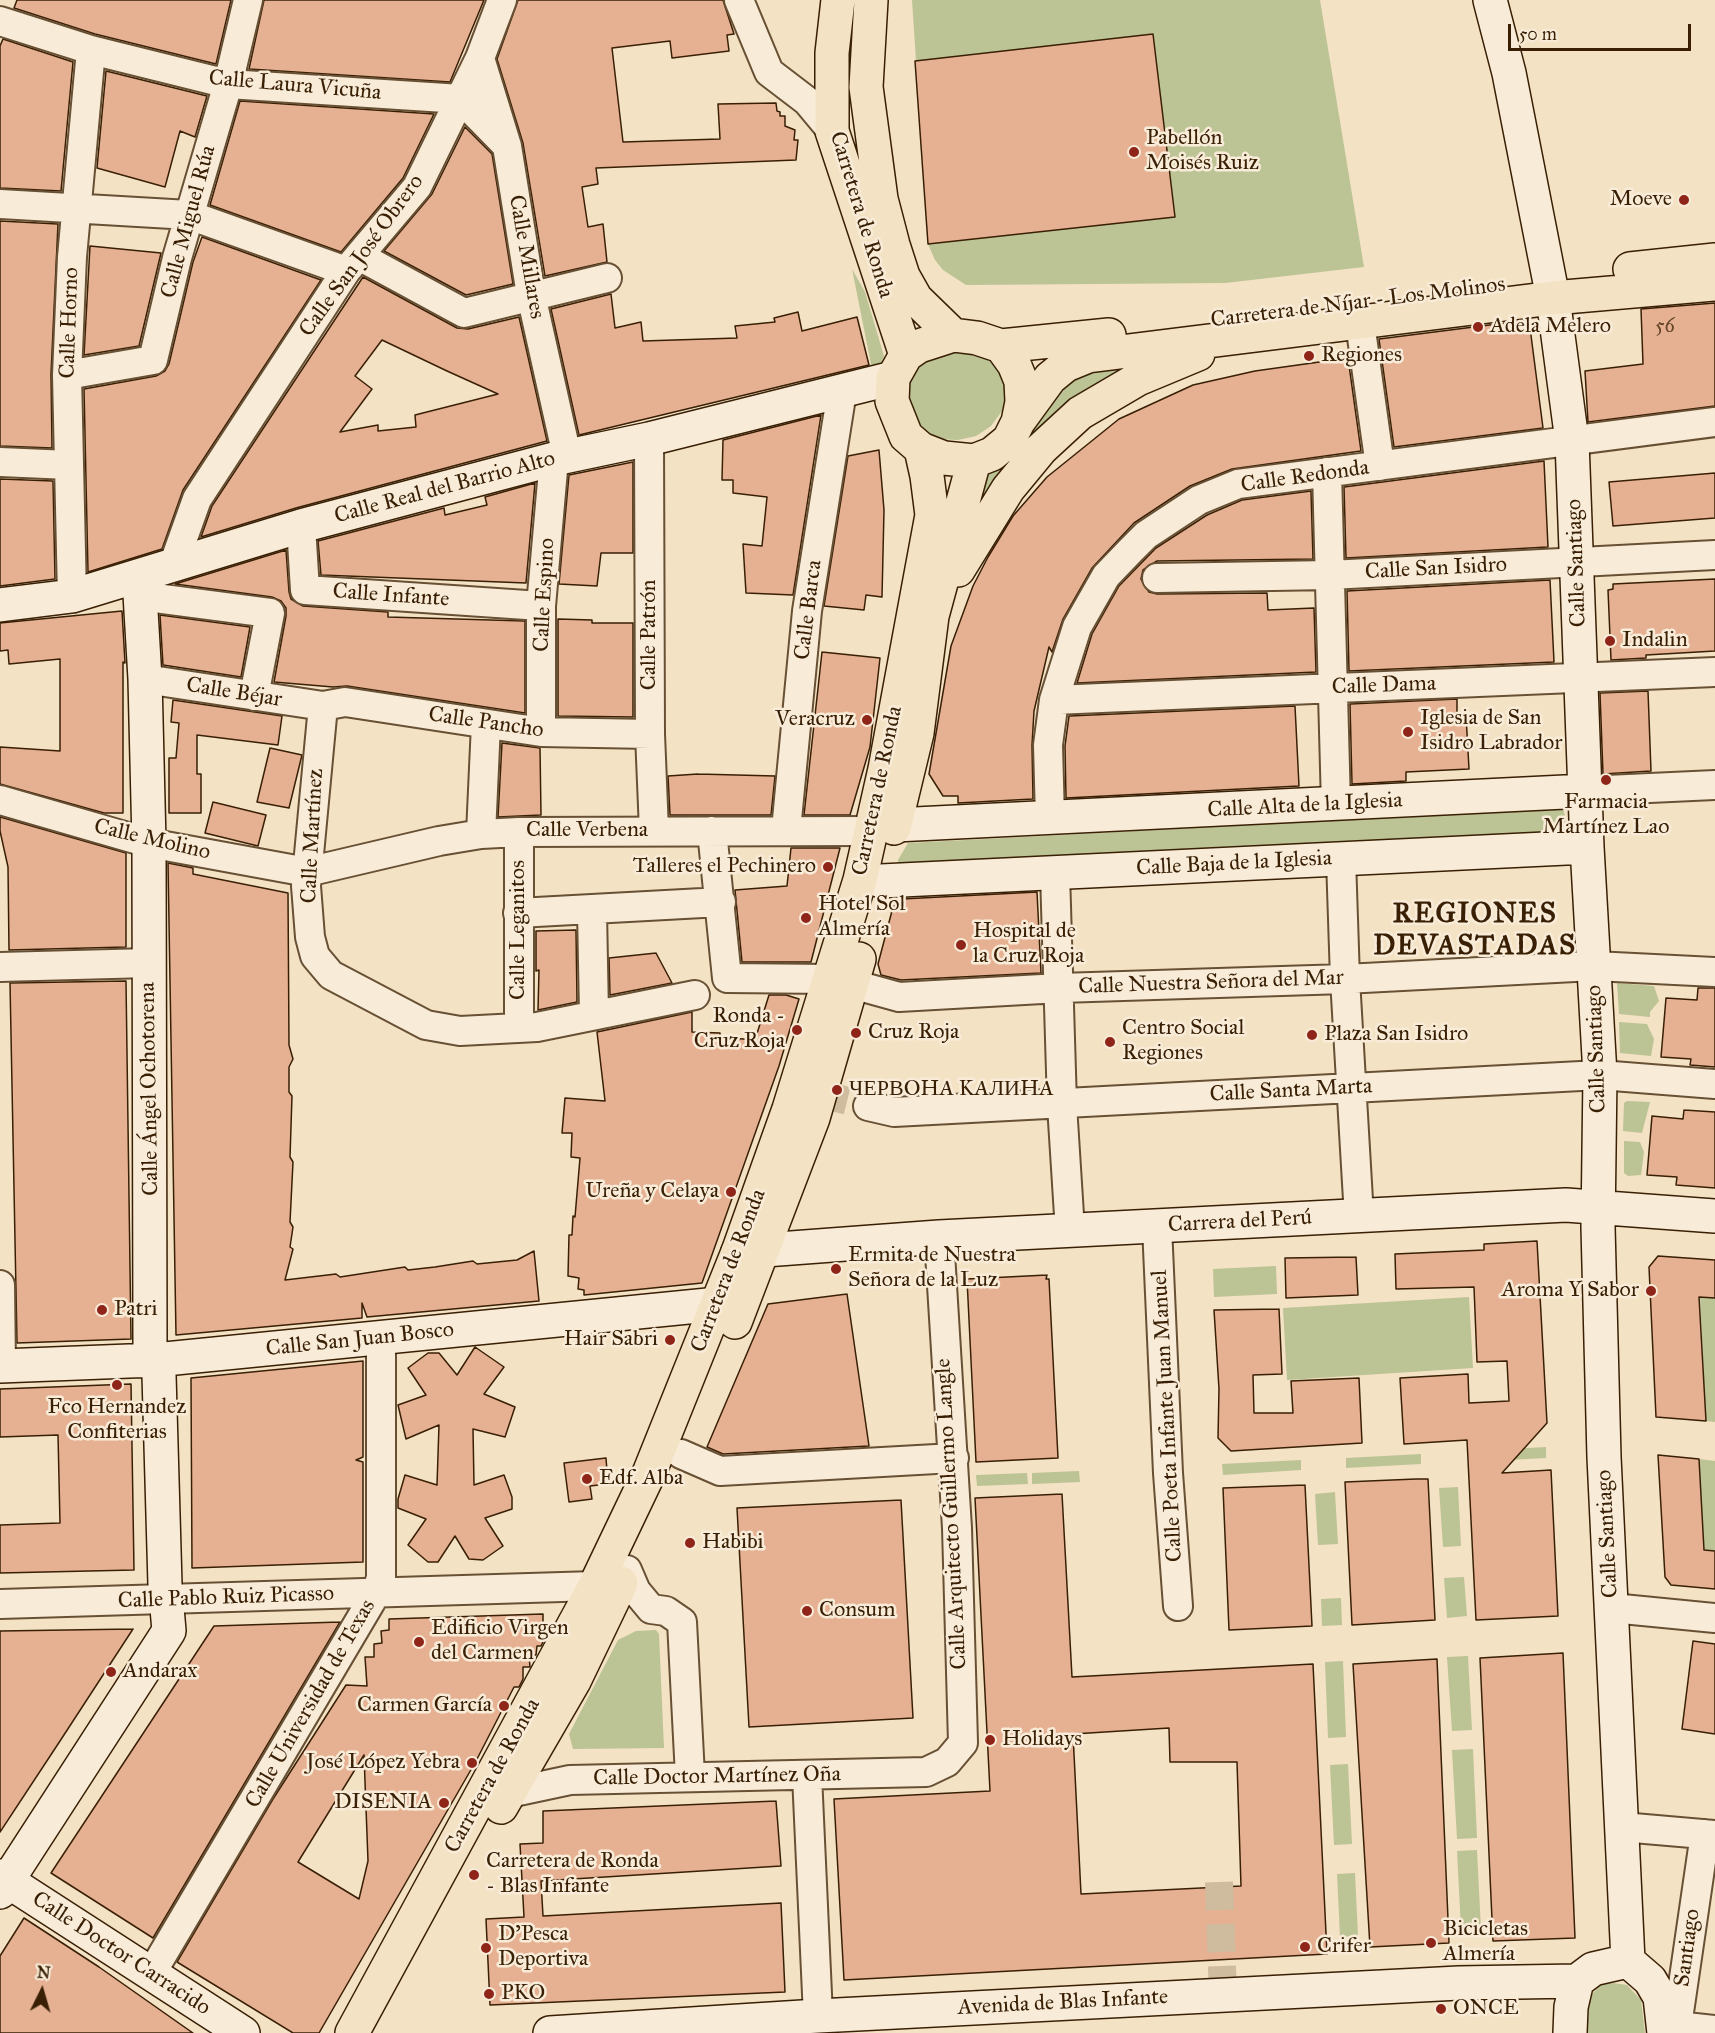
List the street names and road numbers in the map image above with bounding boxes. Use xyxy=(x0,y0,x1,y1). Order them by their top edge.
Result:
street label: Calle Laura Vicuña xyxy=(208,65,382,107)
street label: Carretera de Ronda xyxy=(823,129,899,301)
street label: Calle Miguel Rúa xyxy=(156,143,222,301)
street label: Calle San José Obrero xyxy=(294,170,430,342)
street label: Calle Millares xyxy=(502,193,550,321)
street label: Calle Horno xyxy=(55,267,85,379)
street label: Carretera de Níjar - Los Molinos xyxy=(1209,272,1507,334)
street label: Calle Real del Barrio Alto xyxy=(332,446,558,530)
street label: Calle Redonda xyxy=(1239,455,1371,499)
street label: Calle Santiago xyxy=(1562,498,1592,628)
street label: Calle Espino xyxy=(529,537,561,653)
street label: Calle San Isidro xyxy=(1364,552,1508,586)
street label: Calle Barca xyxy=(790,558,828,662)
street label: Calle Infante xyxy=(332,579,450,613)
street label: Calle Patrón xyxy=(637,580,663,690)
street label: Calle Dama xyxy=(1331,671,1437,701)
street label: Calle Béjar xyxy=(184,672,284,714)
street label: Calle Pancho xyxy=(427,702,545,744)
street label: Carretera de Ronda xyxy=(847,704,909,878)
street label: Calle Martínez xyxy=(296,768,330,904)
street label: Calle Alta de la Iglesia xyxy=(1207,788,1403,824)
street label: Calle Molino xyxy=(91,814,213,866)
street label: Calle Verbena xyxy=(526,818,648,844)
street label: Calle Baja de la Iglesia xyxy=(1135,846,1333,882)
street label: Calle Leganitos xyxy=(506,860,532,1000)
street label: Calle Nuestra Señora del Mar xyxy=(1078,965,1344,1001)
street label: Calle Ángel Ochotorena xyxy=(135,982,165,1196)
street label: Calle Santiago xyxy=(1582,984,1612,1114)
street label: Calle Santa Marta xyxy=(1209,1074,1373,1108)
street label: Carretera de Ronda xyxy=(686,1186,772,1356)
street label: Carrera del Perú xyxy=(1167,1205,1313,1239)
street label: Calle Poeta Infante Juan Manuel xyxy=(1147,1269,1189,1563)
street label: Calle San Juan Bosco xyxy=(265,1317,455,1363)
street label: Calle Arquitecto Guillermo Langle xyxy=(931,1358,973,1670)
street label: Calle Santiago xyxy=(1591,1469,1625,1599)
street label: Calle Pablo Ruiz Picasso xyxy=(117,1581,335,1615)
street label: Calle Universidad de Texas xyxy=(240,1595,382,1813)
street label: Carretera de Ronda xyxy=(440,1694,546,1858)
street label: Calle Doctor Martínez Oña xyxy=(593,1762,841,1792)
street label: Calle Doctor Carracido xyxy=(27,1886,215,2022)
street label: Santiago xyxy=(1669,1907,1707,1989)
street label: Avenida de Blas Infante xyxy=(957,1984,1169,2022)

